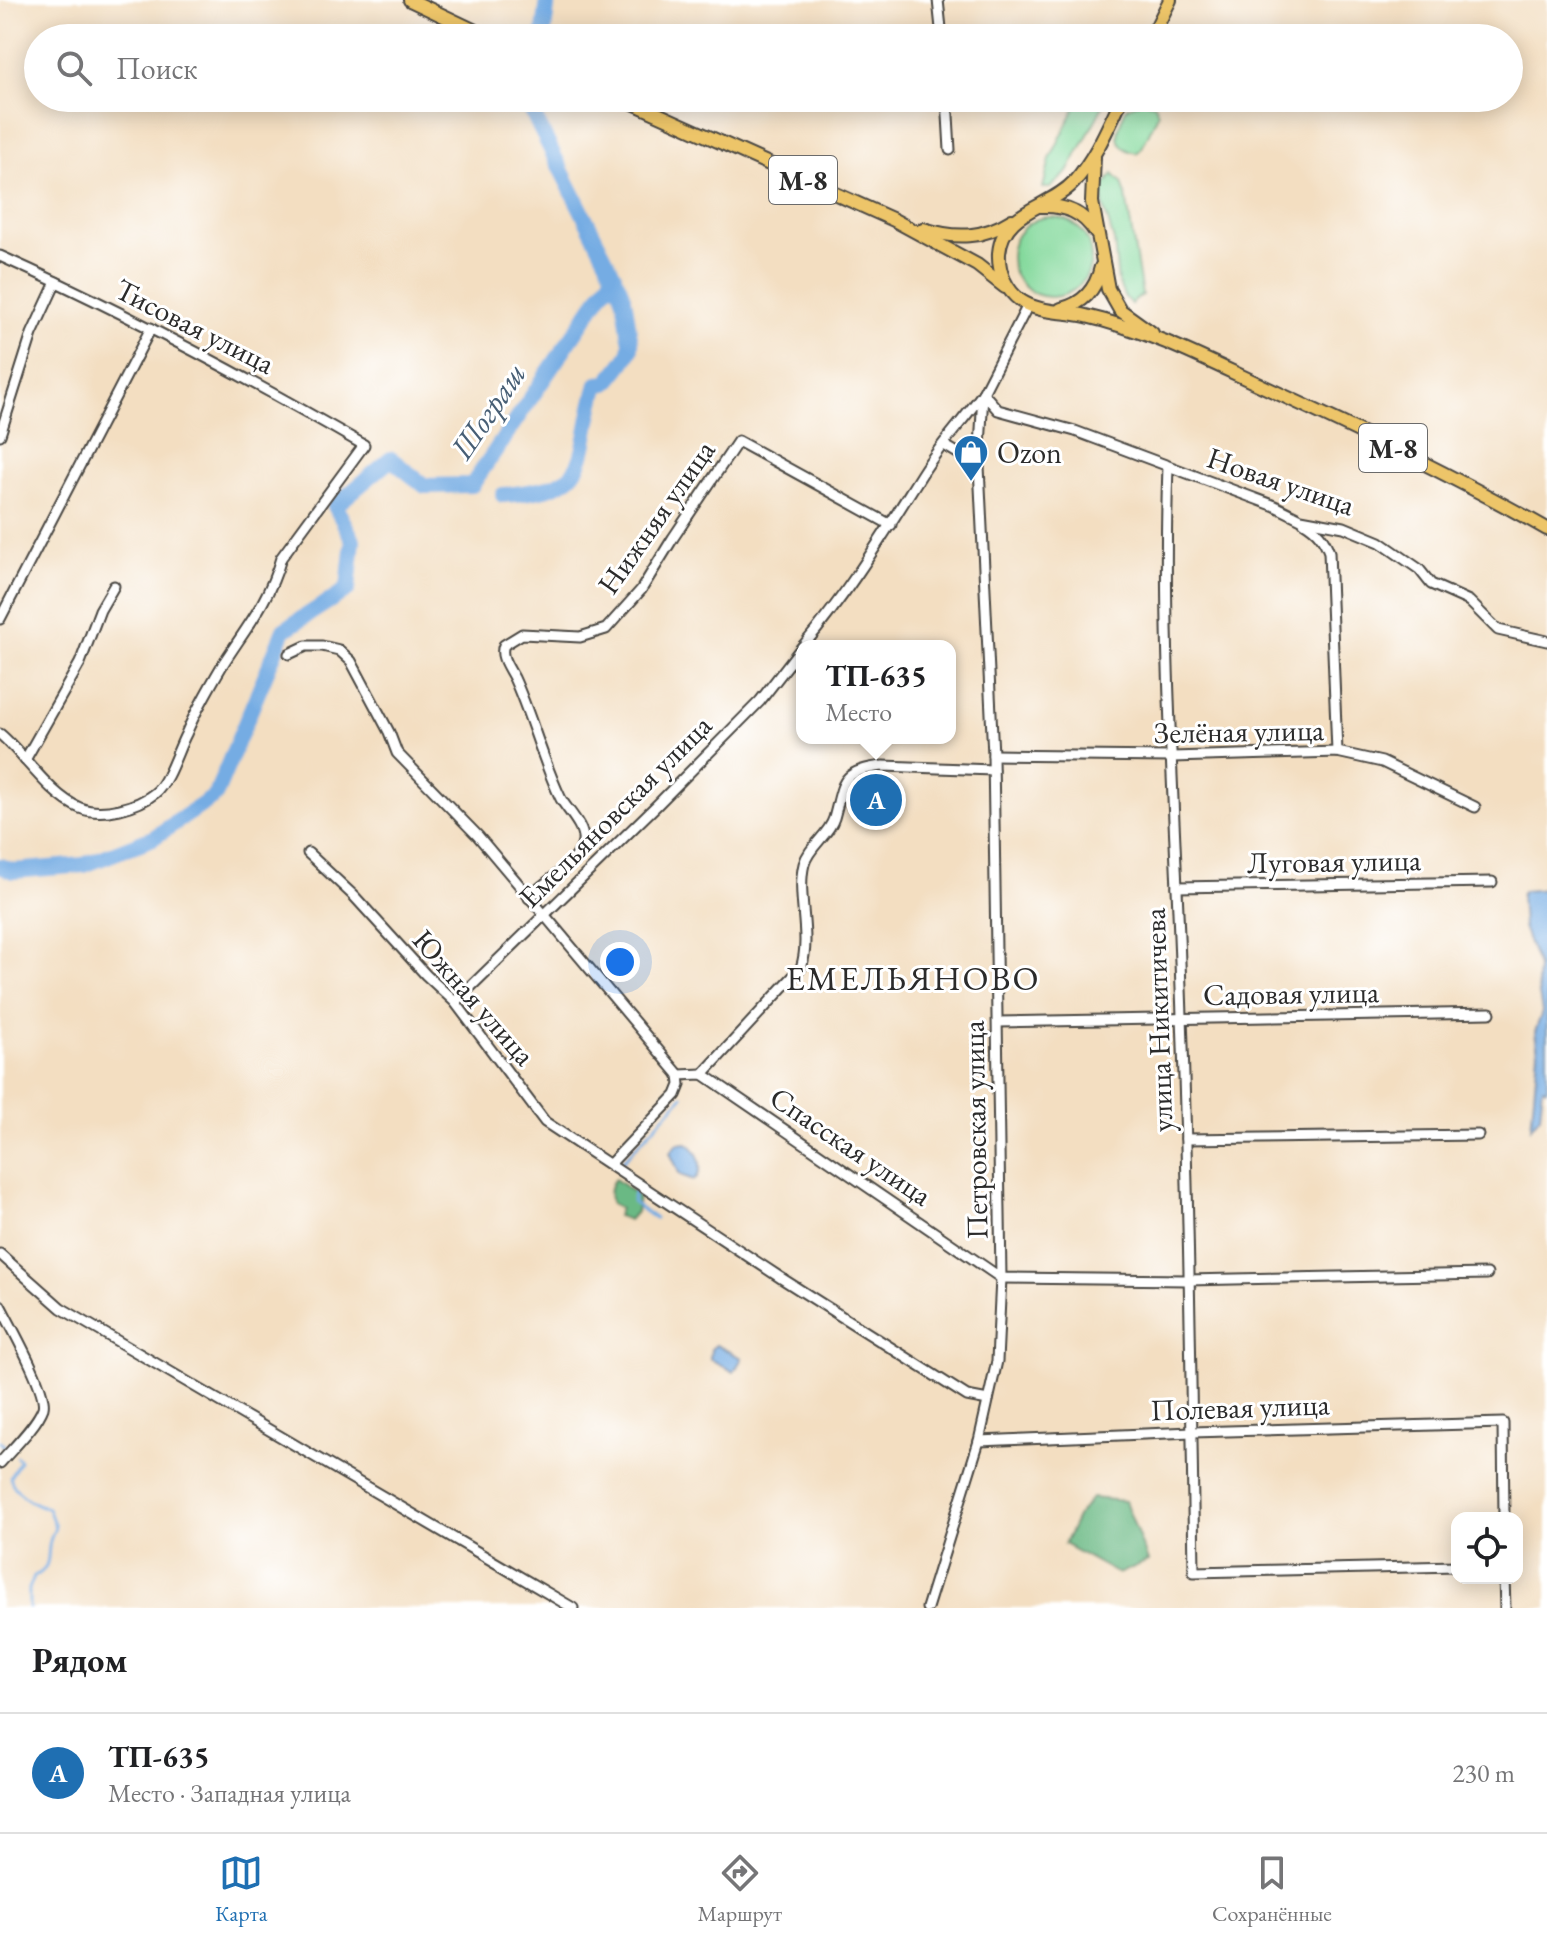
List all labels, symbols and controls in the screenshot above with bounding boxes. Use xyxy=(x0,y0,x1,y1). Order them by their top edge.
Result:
search box xyxy=(24,24,1523,112)
icon: search xyxy=(52,46,96,90)
text: Поиск xyxy=(116,49,198,88)
road number: М-8 xyxy=(769,156,837,204)
street label: Тисовая улица xyxy=(109,269,281,383)
water label: Шограш xyxy=(440,355,536,468)
road number: М-8 xyxy=(1359,424,1427,472)
street label: Нижняя улица xyxy=(588,432,724,602)
shop icon: Ozon xyxy=(952,433,990,483)
place label: Ozon xyxy=(997,433,1062,472)
street label: Новая улица xyxy=(1202,438,1360,524)
popup xyxy=(796,640,956,744)
text: ТП-635 xyxy=(825,656,927,695)
text: Место xyxy=(825,695,892,729)
street label: Емельяновская улица xyxy=(510,706,720,916)
street label: Зелёная улица xyxy=(1154,710,1324,752)
pin: A xyxy=(850,770,902,830)
street label: Луговая улица xyxy=(1247,840,1421,882)
street label: улица Никитичева xyxy=(1135,907,1181,1133)
street label: Южная улица xyxy=(404,920,544,1074)
your location xyxy=(600,942,640,982)
district label: ЕМЕЛЬЯНОВО xyxy=(786,956,1040,1000)
street label: Садовая улица xyxy=(1203,972,1379,1014)
street label: Петровская улица xyxy=(954,1020,996,1240)
street label: Спасская улица xyxy=(763,1078,939,1214)
street label: Полевая улица xyxy=(1150,1384,1330,1430)
map controls xyxy=(1451,1512,1523,1584)
button: locate xyxy=(1451,1512,1523,1584)
text: Рядом xyxy=(32,1638,127,1682)
text: ТП-635 xyxy=(108,1737,210,1776)
text: A xyxy=(49,1756,67,1790)
text: 230 m xyxy=(1452,1756,1515,1790)
text: Место · Западная улица xyxy=(108,1776,351,1810)
tab: Карта xyxy=(215,1851,268,1928)
tab: Маршрут xyxy=(698,1851,782,1928)
tab: Сохранённые xyxy=(1212,1851,1332,1928)

